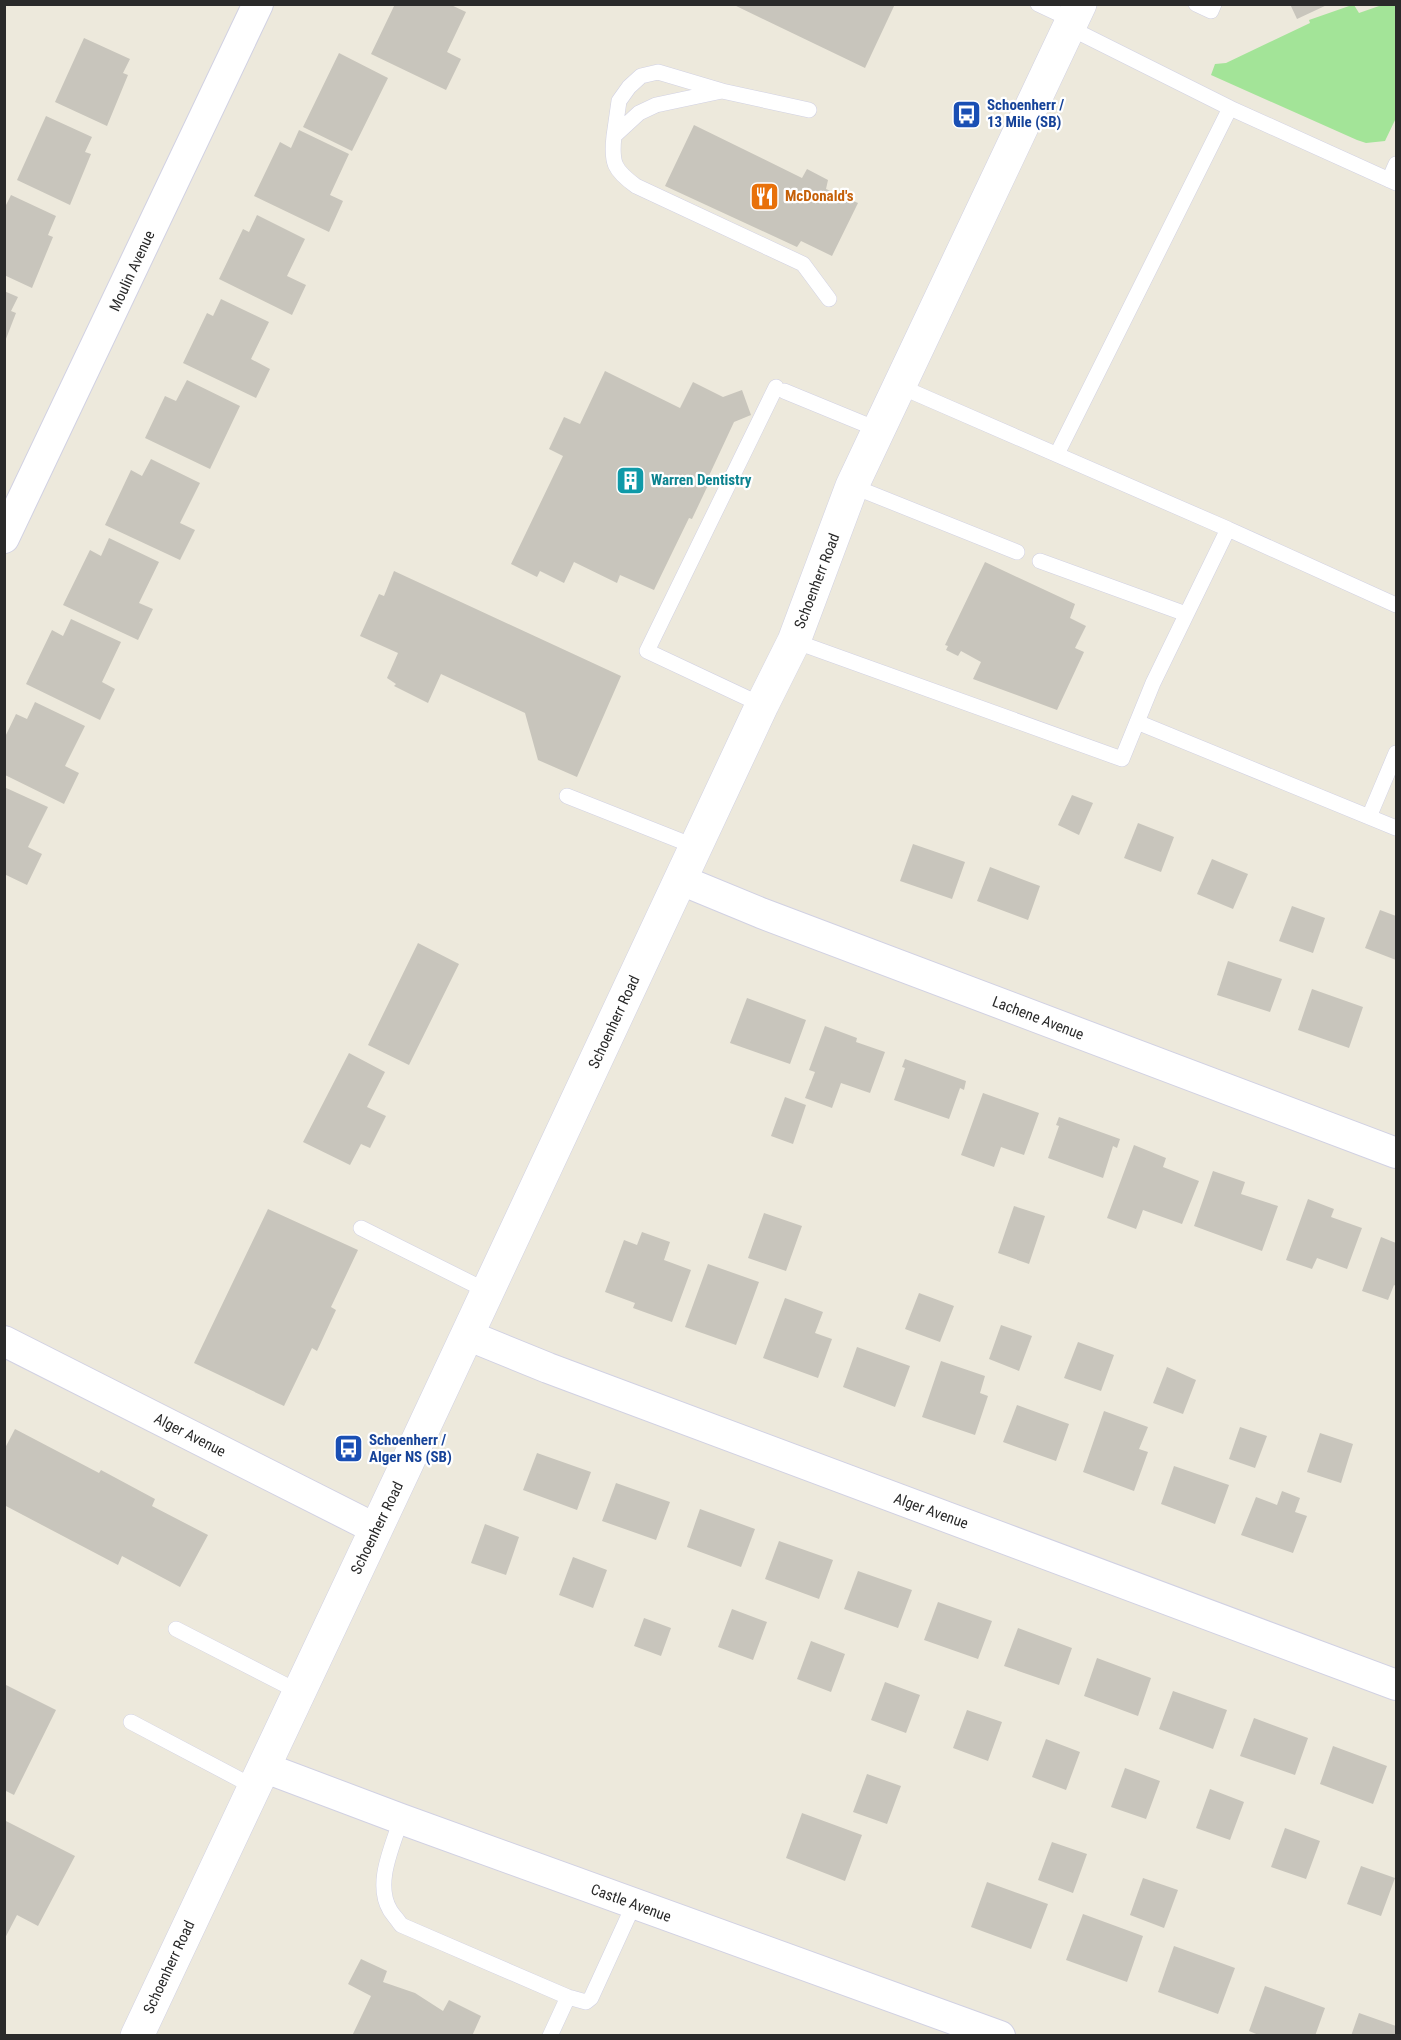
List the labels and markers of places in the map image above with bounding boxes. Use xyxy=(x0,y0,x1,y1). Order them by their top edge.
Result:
place label: Schoenherr / 13 Mile (SB) xyxy=(987,96,1064,131)
bus stop icon: Schoenherr / 13 Mile (SB) xyxy=(950,98,982,130)
restaurant icon: McDonald's xyxy=(748,180,780,212)
place label: McDonald's xyxy=(785,187,854,205)
building icon: Warren Dentistry xyxy=(614,464,646,496)
place label: Warren Dentistry xyxy=(651,471,752,489)
place label: Schoenherr / Alger NS (SB) xyxy=(369,1431,452,1466)
bus stop icon: Schoenherr / Alger NS (SB) xyxy=(332,1433,364,1465)

